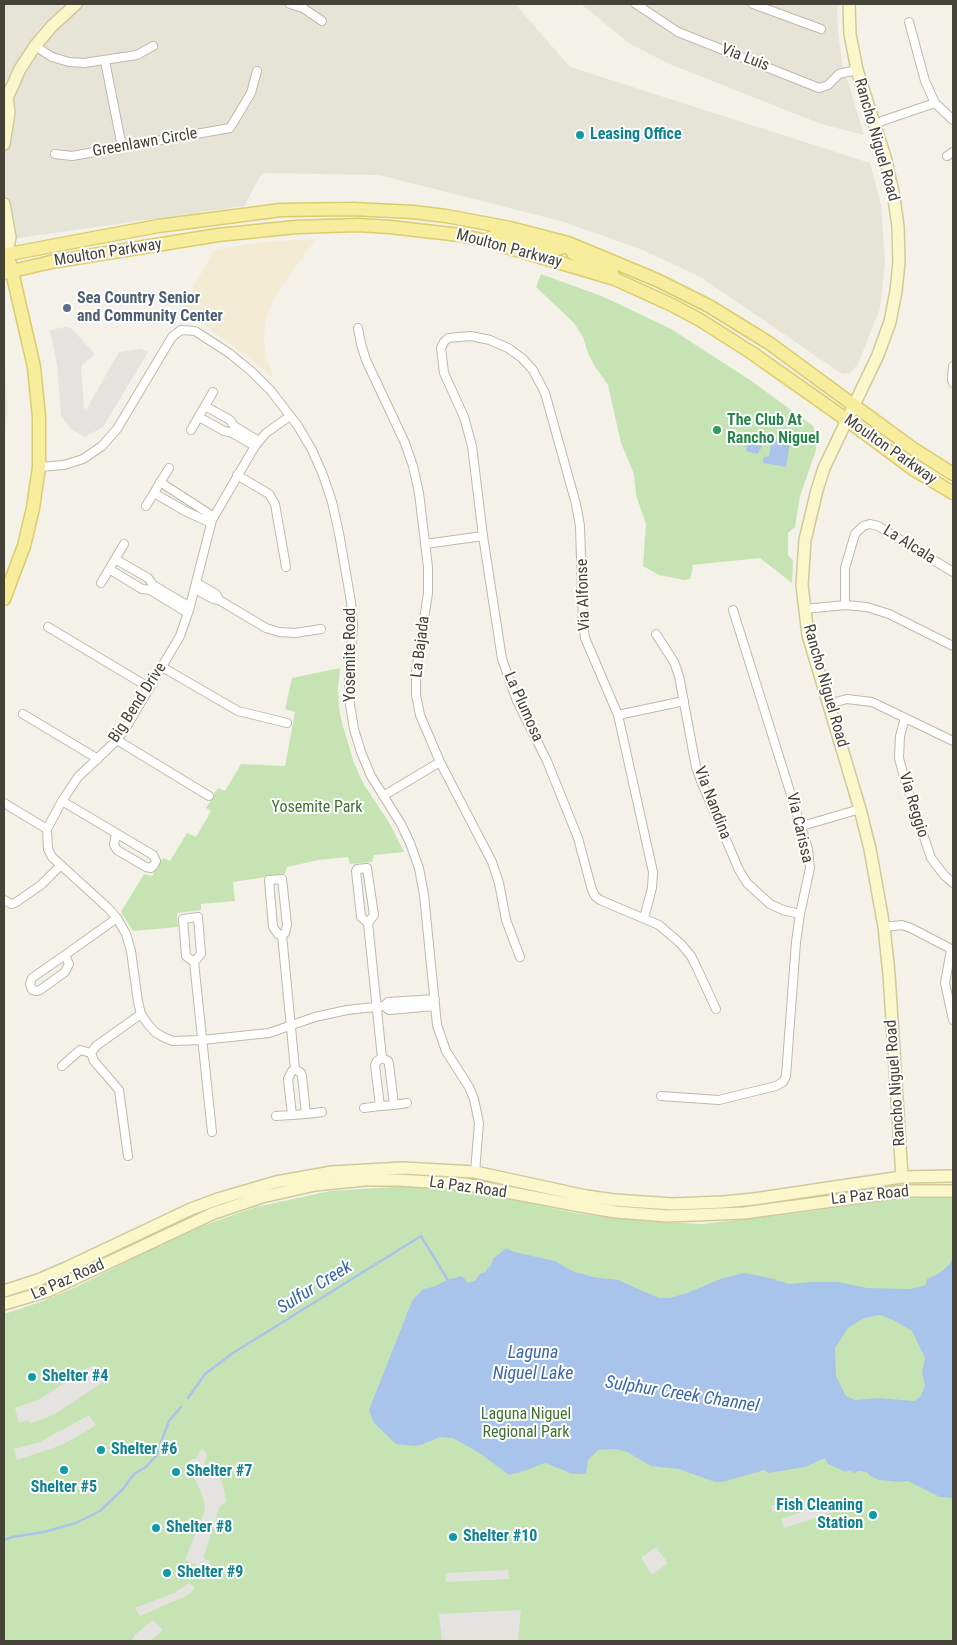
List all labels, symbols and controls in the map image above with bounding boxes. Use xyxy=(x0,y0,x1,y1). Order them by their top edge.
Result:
street label: Via Luis xyxy=(718,40,772,76)
street label: Rancho Niguel Road xyxy=(849,76,903,204)
street label: Greenlawn Circle xyxy=(91,124,199,162)
place label: Leasing Office xyxy=(590,125,682,145)
marker: Leasing Office xyxy=(574,129,586,141)
street label: Moulton Parkway xyxy=(454,226,564,272)
street label: Moulton Parkway xyxy=(53,235,163,271)
place label: Sea Country Senior and Community Center xyxy=(77,289,223,327)
marker: Sea Country Senior and Community Center xyxy=(61,302,73,314)
place label: The Club At Rancho Niguel xyxy=(727,411,820,449)
street label: Moulton Parkway xyxy=(840,411,940,489)
marker: The Club At Rancho Niguel xyxy=(711,424,723,436)
street label: La Alcala xyxy=(879,521,939,569)
street label: Via Alfonse xyxy=(573,558,595,632)
street label: Yosemite Road xyxy=(341,608,361,702)
street label: La Bajada xyxy=(408,615,434,679)
street label: Rancho Niguel Road xyxy=(798,622,852,750)
street label: Big Bend Drive xyxy=(105,659,171,747)
street label: La Plumosa xyxy=(499,669,547,745)
street label: Via Nandina xyxy=(689,764,735,842)
street label: Via Reggio xyxy=(894,770,932,840)
street label: Via Carissa xyxy=(782,791,816,865)
park label: Yosemite Park xyxy=(272,798,362,818)
street label: Rancho Niguel Road xyxy=(882,1019,910,1147)
street label: La Paz Road xyxy=(428,1173,508,1203)
street label: La Paz Road xyxy=(830,1182,910,1210)
street label: La Paz Road xyxy=(28,1255,108,1305)
water label: Sulfur Creek xyxy=(274,1257,356,1319)
water label: Laguna Niguel Lake xyxy=(493,1342,573,1385)
place label: Shelter #4 xyxy=(42,1367,108,1387)
marker: Shelter #4 xyxy=(26,1371,38,1383)
water label: Sulphur Creek Channel xyxy=(603,1372,761,1418)
park label: Laguna Niguel Regional Park xyxy=(481,1405,571,1443)
place label: Shelter #6 xyxy=(111,1440,177,1460)
marker: Shelter #6 xyxy=(95,1444,107,1456)
place label: Shelter #7 xyxy=(186,1462,252,1482)
marker: Shelter #5 xyxy=(58,1464,70,1476)
marker: Shelter #7 xyxy=(170,1466,182,1478)
place label: Shelter #5 xyxy=(31,1478,97,1498)
place label: Fish Cleaning Station xyxy=(776,1496,863,1534)
marker: Fish Cleaning Station xyxy=(867,1509,879,1521)
place label: Shelter #8 xyxy=(166,1518,232,1538)
marker: Shelter #8 xyxy=(150,1522,162,1534)
place label: Shelter #10 xyxy=(463,1527,537,1547)
marker: Shelter #10 xyxy=(447,1531,459,1543)
place label: Shelter #9 xyxy=(177,1563,243,1583)
marker: Shelter #9 xyxy=(161,1567,173,1579)

